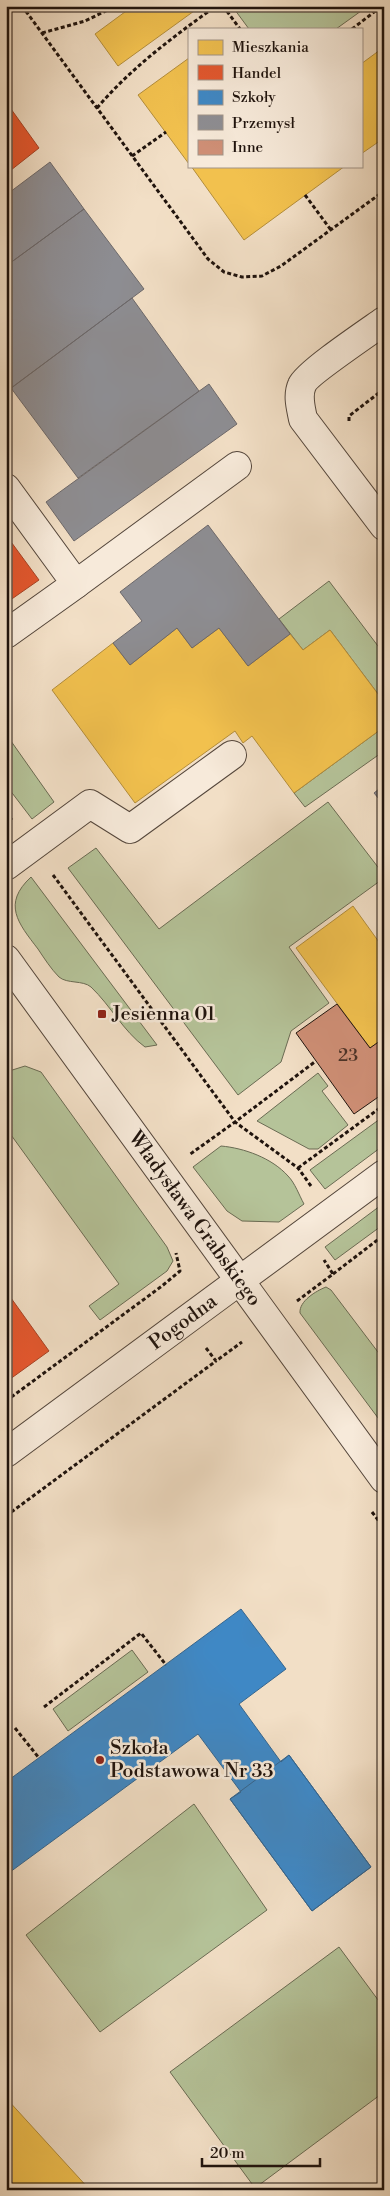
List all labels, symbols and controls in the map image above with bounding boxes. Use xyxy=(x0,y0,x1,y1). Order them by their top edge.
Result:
legend xyxy=(188,28,362,168)
text: Mieszkania xyxy=(232,38,309,57)
text: Handel xyxy=(232,64,282,83)
text: Szkoły xyxy=(232,88,276,107)
text: Przemysł xyxy=(232,114,295,133)
text: Inne xyxy=(232,138,263,157)
place label: Jesienna 01 xyxy=(111,1002,216,1027)
marker: Jesienna 01 xyxy=(96,1008,108,1020)
house number: 23 xyxy=(338,1044,358,1067)
street label: Władysława Grabskiego xyxy=(122,1125,267,1311)
street label: Pogodna xyxy=(144,1288,223,1356)
place label: Szkoła Podstawowa Nr 33 xyxy=(110,1736,274,1784)
marker: Szkoła Podstawowa Nr 33 xyxy=(94,1754,106,1766)
scale bar xyxy=(202,2136,320,2168)
text: 20 m xyxy=(210,2144,245,2163)

